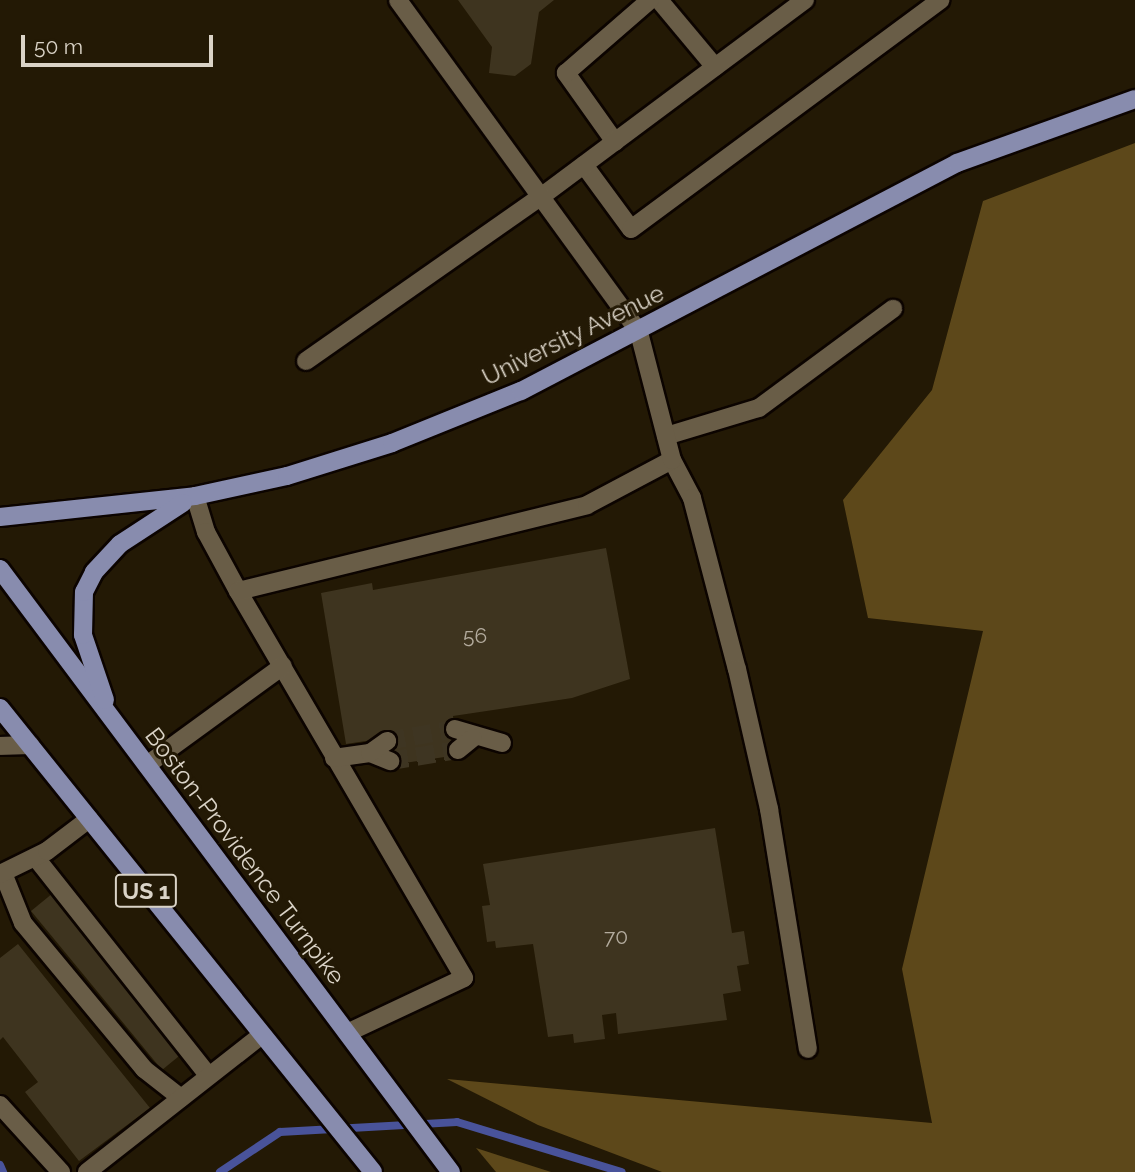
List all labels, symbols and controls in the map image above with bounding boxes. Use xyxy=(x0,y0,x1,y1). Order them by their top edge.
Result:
scale bar xyxy=(24,21,217,65)
text: 50 m xyxy=(34,34,83,59)
street label: University Avenue xyxy=(477,278,669,392)
house number: 56 xyxy=(463,623,487,649)
street label: Boston-Providence Turnpike xyxy=(139,722,351,990)
road number: US 1 xyxy=(114,872,178,911)
house number: 70 xyxy=(604,924,628,950)

